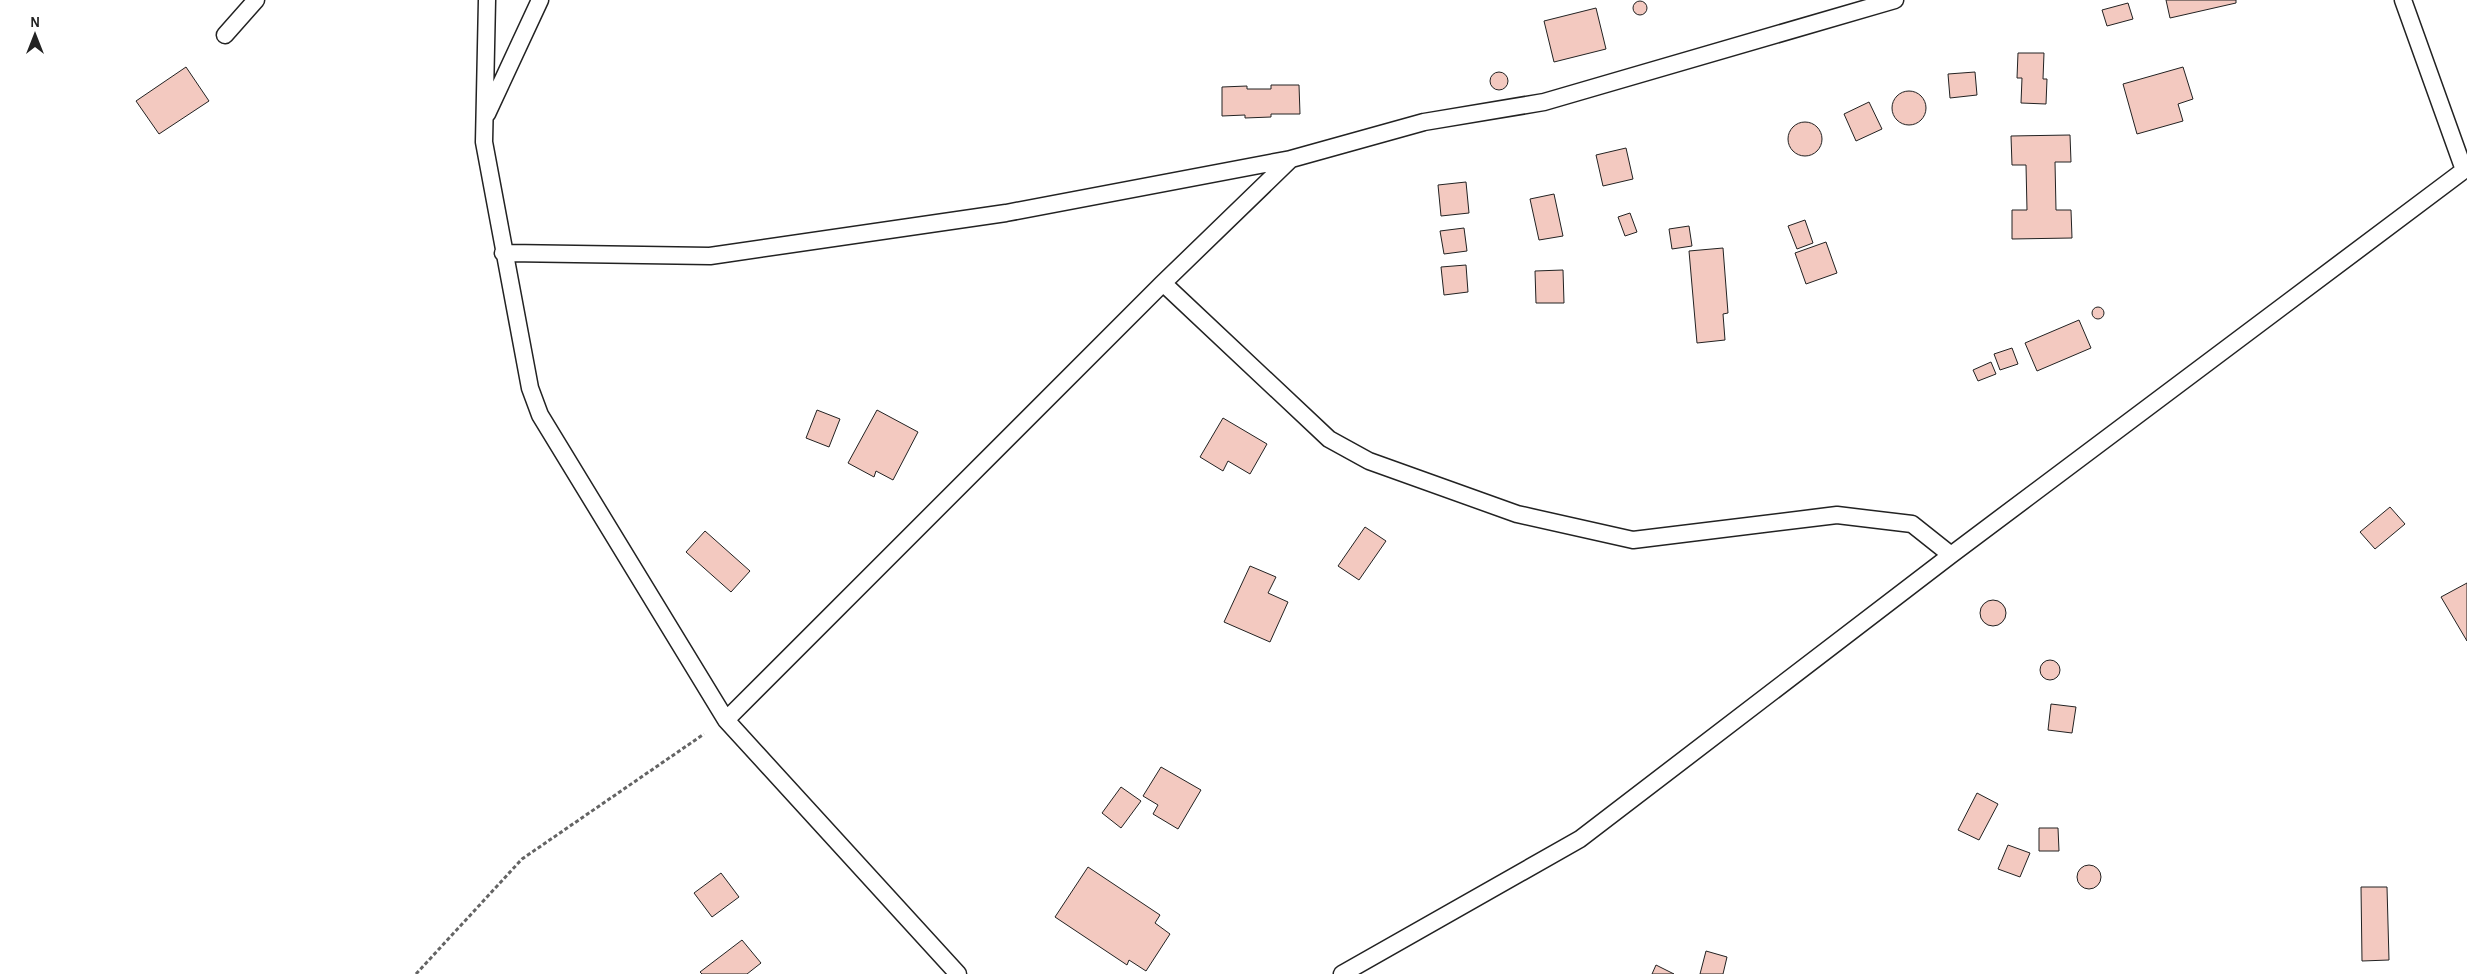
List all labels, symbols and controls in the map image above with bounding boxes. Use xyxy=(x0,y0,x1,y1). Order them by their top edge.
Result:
north arrow xyxy=(10,10,60,60)
text: N xyxy=(30,16,40,30)

